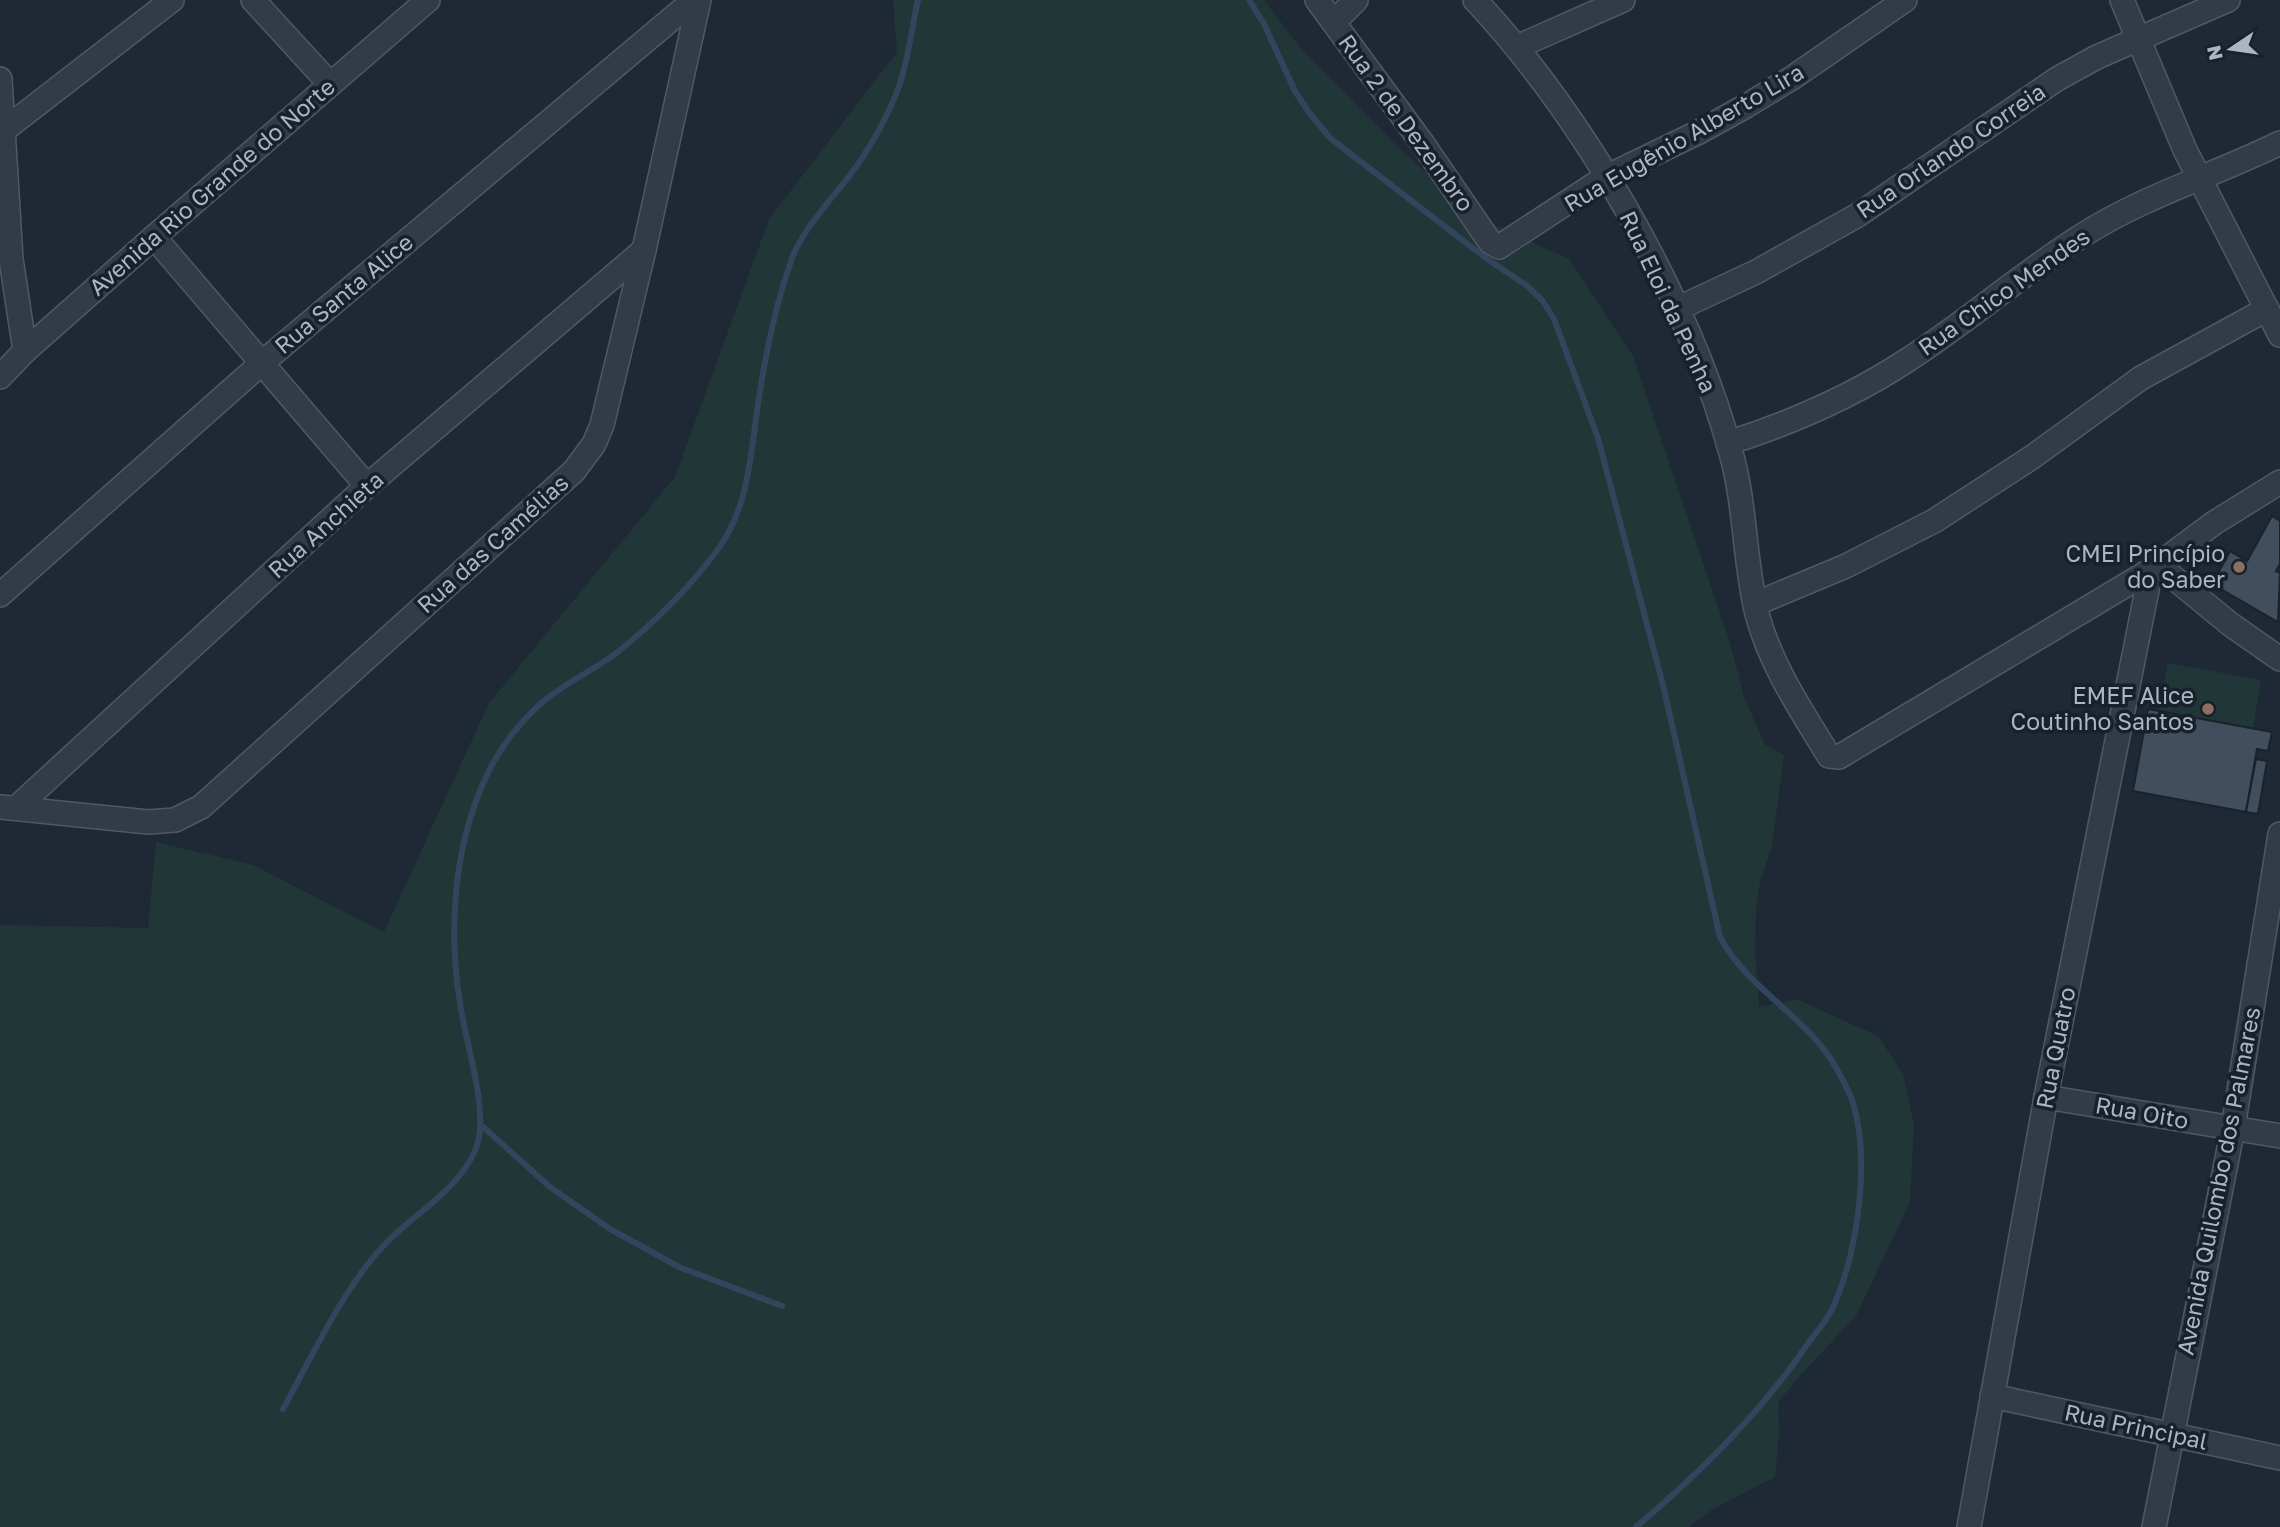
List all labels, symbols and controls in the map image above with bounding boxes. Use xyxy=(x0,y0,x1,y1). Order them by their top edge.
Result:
north arrow xyxy=(2196,14,2266,84)
street label: Rua 2 de Dezembro xyxy=(1333,29,1480,216)
text: N xyxy=(2201,43,2227,63)
street label: Rua Eugênio Alberto Lira xyxy=(1559,57,1808,217)
street label: Avenida Rio Grande do Norte xyxy=(83,72,340,301)
street label: Rua Orlando Correia xyxy=(1851,77,2050,224)
street label: Rua Eloi da Penha xyxy=(1615,206,1723,397)
street label: Rua Chico Mendes xyxy=(1912,222,2095,361)
street label: Rua Santa Alice xyxy=(269,227,418,359)
street label: Rua Anchieta xyxy=(262,465,389,583)
street label: Rua das Camélias xyxy=(411,468,574,619)
place label: CMEI Princípio do Saber xyxy=(2065,539,2225,593)
marker: CMEI Princípio do Saber xyxy=(2231,559,2247,575)
place label: EMEF Alice Coutinho Santos xyxy=(2011,681,2194,735)
marker: EMEF Alice Coutinho Santos xyxy=(2200,701,2216,717)
street label: Rua Quatro xyxy=(2030,985,2081,1111)
street label: Avenida Quilombo dos Palmares xyxy=(2171,1005,2266,1357)
street label: Rua Oito xyxy=(2093,1090,2191,1134)
street label: Rua Principal xyxy=(2062,1397,2210,1455)

